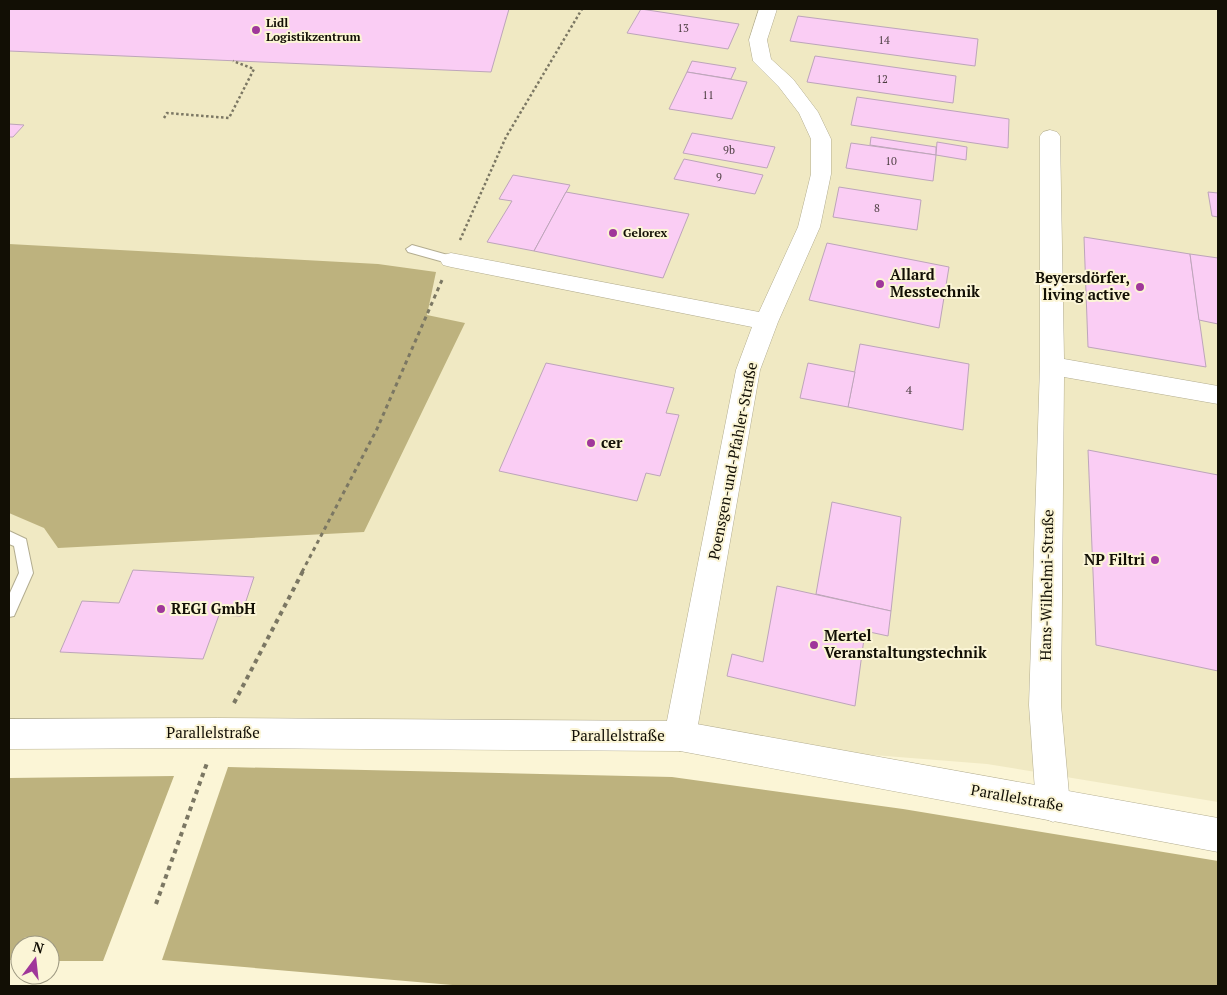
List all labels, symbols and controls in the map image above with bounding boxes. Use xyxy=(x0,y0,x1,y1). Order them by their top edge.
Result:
place label: Lidl Logistikzentrum xyxy=(266,15,361,44)
house number: 13 xyxy=(677,21,689,35)
marker: Lidl Logistikzentrum xyxy=(250,24,262,36)
house number: 14 xyxy=(878,33,890,47)
house number: 12 xyxy=(876,72,888,86)
house number: 11 xyxy=(702,88,714,102)
house number: 9b xyxy=(723,143,735,157)
house number: 10 xyxy=(885,154,897,168)
house number: 9 xyxy=(716,170,722,184)
house number: 8 xyxy=(874,201,880,215)
place label: Gelorex xyxy=(623,225,667,240)
marker: Gelorex xyxy=(607,227,619,239)
place label: Allard Messtechnik xyxy=(890,264,980,301)
place label: Beyersdörfer, living active xyxy=(1035,267,1130,304)
marker: Allard Messtechnik xyxy=(874,278,886,290)
marker: Beyersdörfer, living active xyxy=(1134,281,1146,293)
street label: Poensgen-und-Pfahler-Straße xyxy=(703,360,761,561)
house number: 4 xyxy=(906,382,913,397)
place label: cer xyxy=(601,432,623,452)
marker: cer xyxy=(585,437,597,449)
street label: Hans-Wilhelmi-Straße xyxy=(1035,509,1057,661)
place label: NP Filtri xyxy=(1084,549,1145,569)
marker: NP Filtri xyxy=(1149,554,1161,566)
place label: REGI GmbH xyxy=(171,598,256,618)
marker: REGI GmbH xyxy=(155,603,167,615)
place label: Mertel Veranstaltungstechnik xyxy=(824,625,987,662)
marker: Mertel Veranstaltungstechnik xyxy=(808,639,820,651)
street label: Parallelstraße xyxy=(166,722,260,742)
street label: Parallelstraße xyxy=(571,725,665,745)
street label: Parallelstraße xyxy=(969,779,1065,815)
north arrow xyxy=(10,935,60,985)
text: N xyxy=(31,936,46,958)

